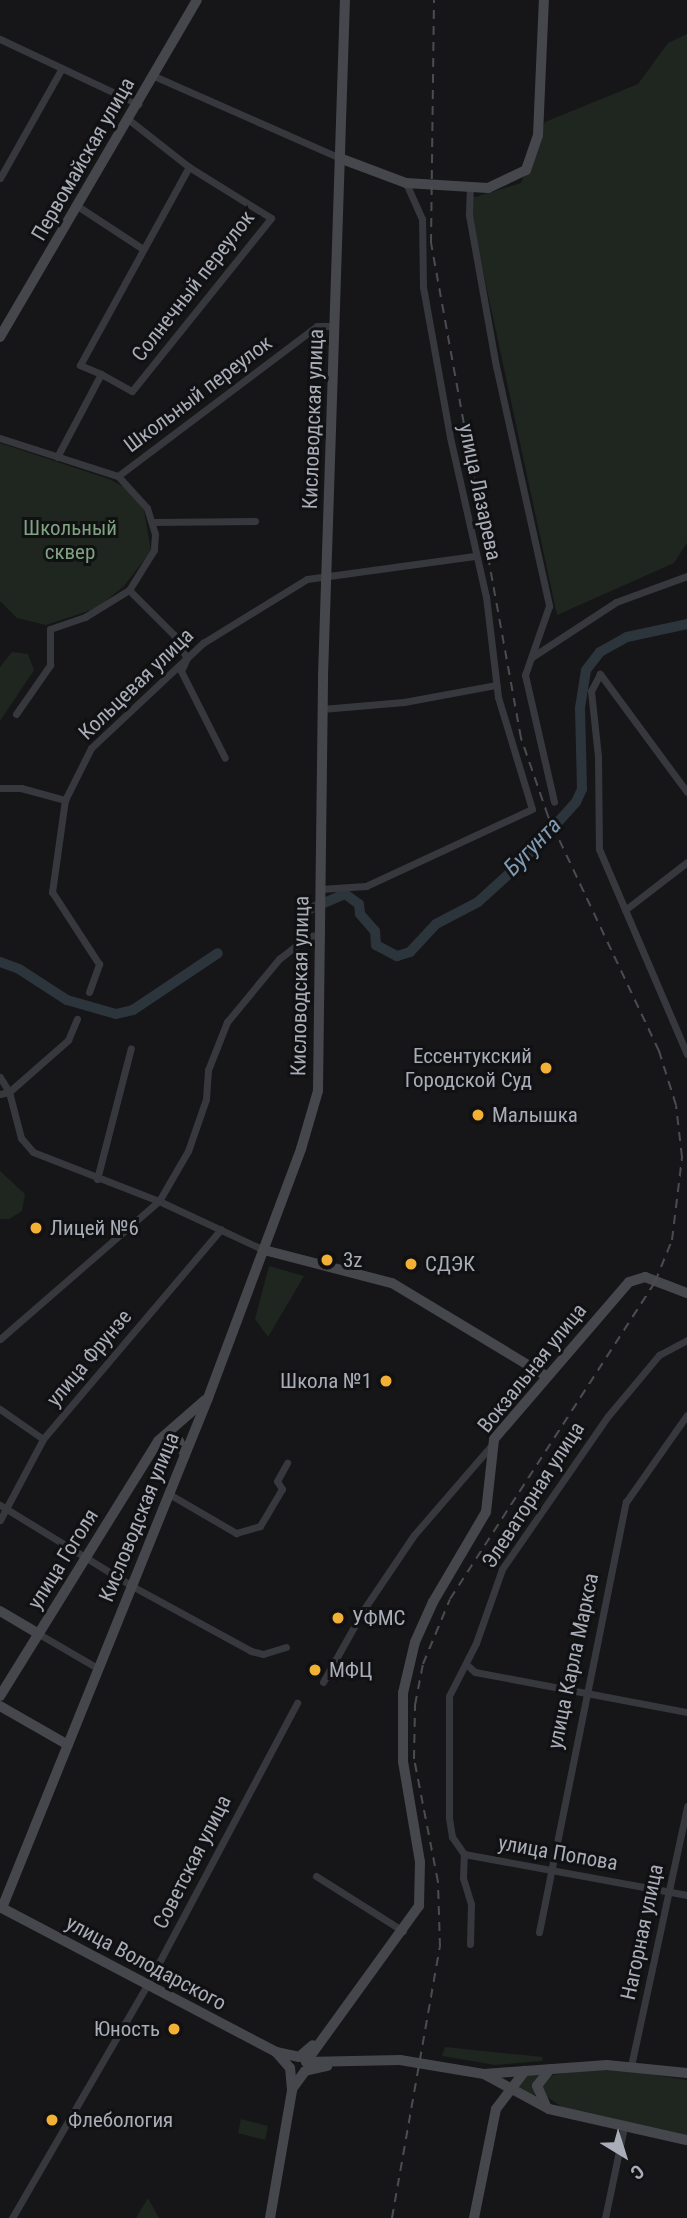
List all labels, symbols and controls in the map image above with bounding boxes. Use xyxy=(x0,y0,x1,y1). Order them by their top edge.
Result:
street label: Первомайская улица xyxy=(26,73,140,245)
street label: Солнечный переулок xyxy=(126,206,260,366)
street label: Кисловодская улица xyxy=(297,328,329,510)
street label: Школьный переулок xyxy=(119,330,277,458)
street label: улица Лазарева xyxy=(453,421,507,563)
park label: Школьный сквер xyxy=(23,515,117,565)
street label: Кольцевая улица xyxy=(73,623,199,745)
water label: Бугунта xyxy=(499,812,567,882)
street label: Кисловодская улица xyxy=(286,896,314,1076)
place label: Ессентукский Городской Суд xyxy=(405,1043,532,1093)
marker: Ессентукский Городской Суд xyxy=(538,1060,554,1076)
place label: Малышка xyxy=(492,1102,578,1128)
marker: Малышка xyxy=(470,1107,486,1123)
place label: Лицей №6 xyxy=(50,1215,139,1241)
marker: Лицей №6 xyxy=(28,1220,44,1236)
place label: 3z xyxy=(343,1247,363,1273)
marker: 3z xyxy=(317,1250,337,1270)
place label: СДЭК xyxy=(425,1251,475,1277)
marker: СДЭК xyxy=(403,1256,419,1272)
street label: Вокзальная улица xyxy=(472,1298,592,1438)
street label: улица Фрунзе xyxy=(41,1304,137,1412)
place label: Школа №1 xyxy=(280,1368,372,1394)
marker: Школа №1 xyxy=(378,1373,394,1389)
street label: Элеваторная улица xyxy=(476,1417,590,1573)
street label: Кисловодская улица xyxy=(94,1429,184,1605)
street label: улица Гоголя xyxy=(22,1504,104,1614)
street label: улица Карла Маркса xyxy=(542,1571,604,1751)
place label: УФМС xyxy=(352,1605,405,1631)
marker: УФМС xyxy=(330,1610,346,1626)
place label: МФЦ xyxy=(329,1657,373,1683)
marker: МФЦ xyxy=(307,1662,323,1678)
street label: Советская улица xyxy=(148,1791,236,1933)
street label: улица Попова xyxy=(496,1830,620,1876)
street label: Нагорная улица xyxy=(615,1862,669,2002)
street label: улица Володарского xyxy=(62,1910,230,2016)
place label: Юность xyxy=(94,2016,160,2042)
marker: Юность xyxy=(166,2021,182,2037)
place label: Флебология xyxy=(68,2107,173,2133)
marker: Флебология xyxy=(42,2110,62,2130)
north arrow xyxy=(589,2120,659,2190)
text: С xyxy=(626,2160,649,2184)

